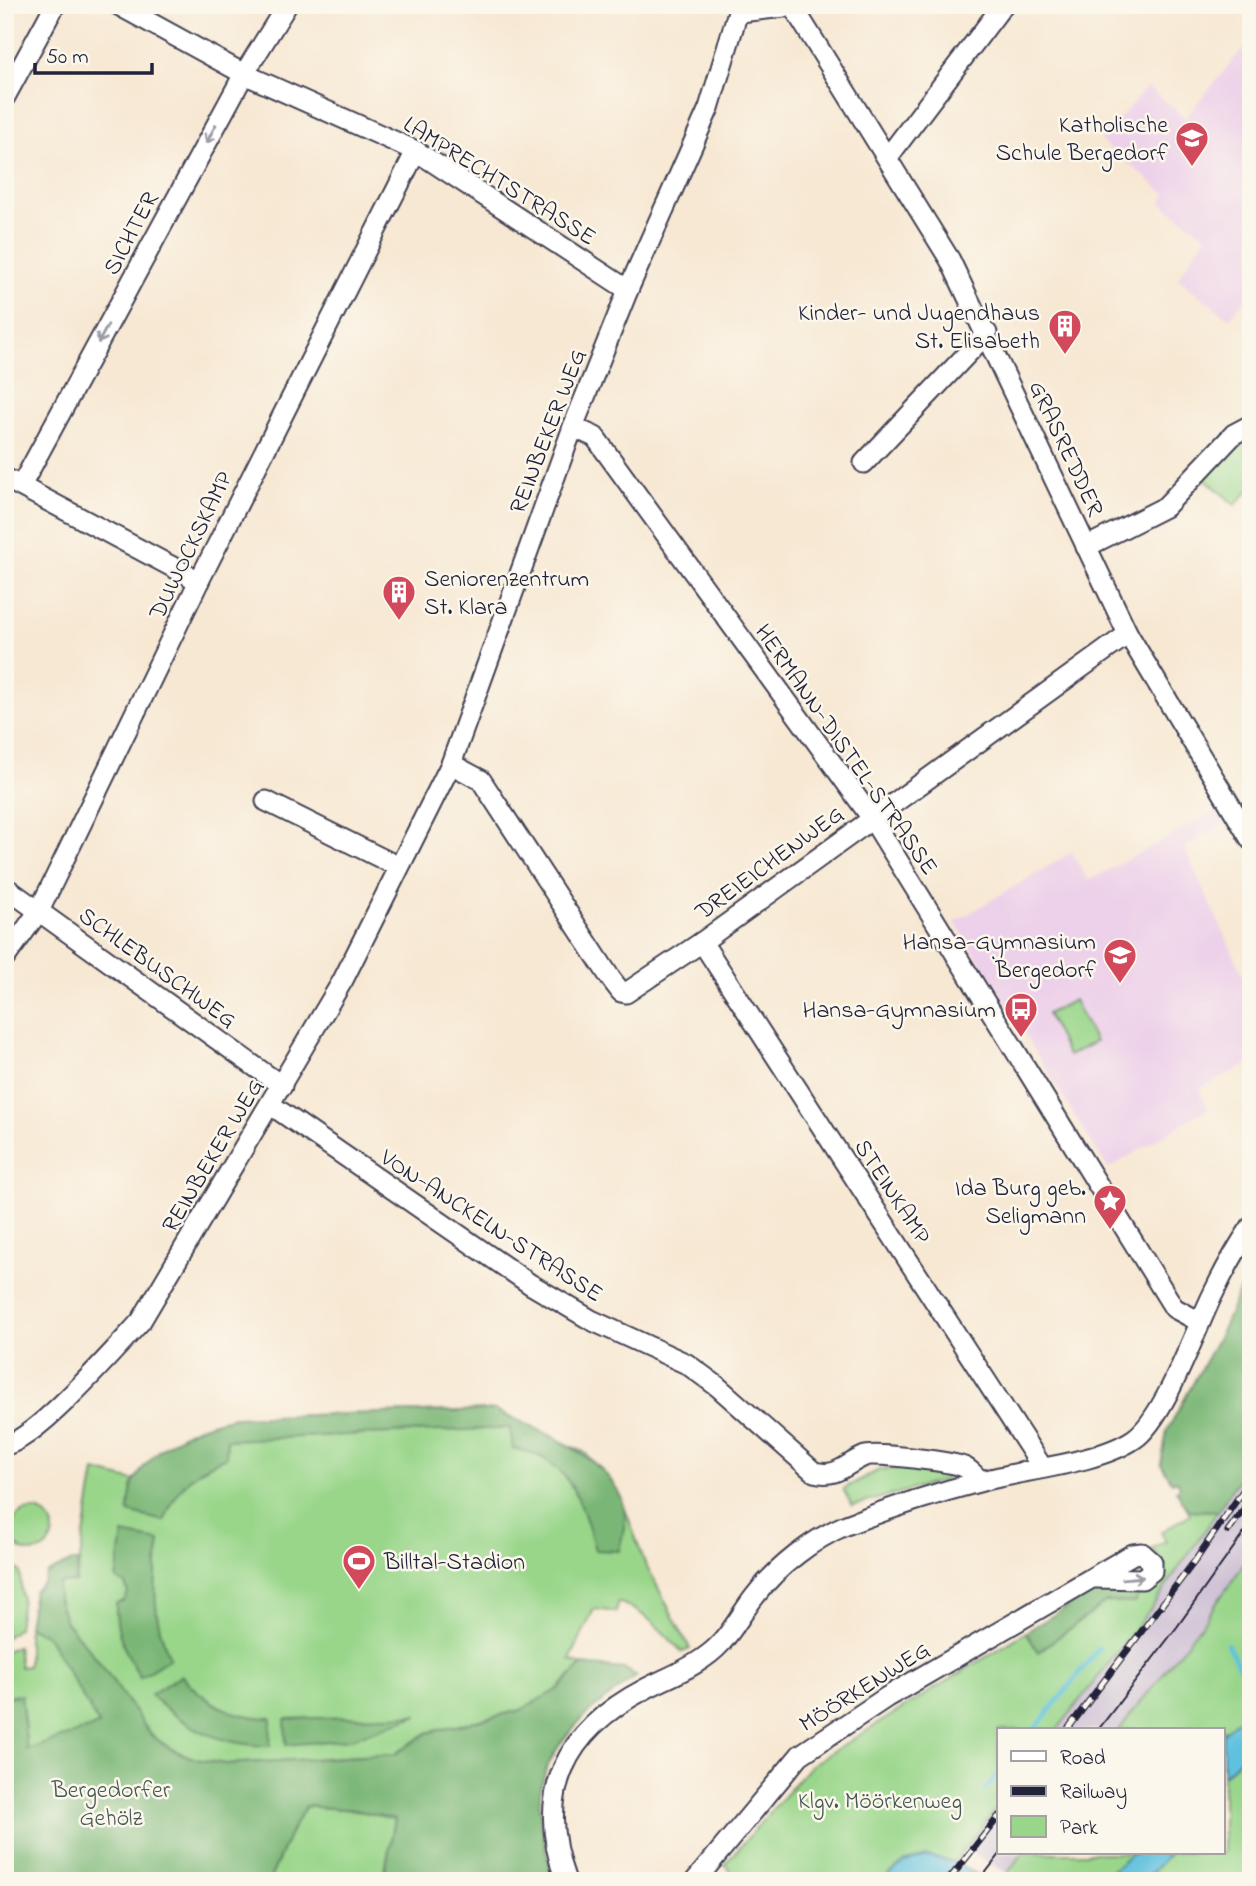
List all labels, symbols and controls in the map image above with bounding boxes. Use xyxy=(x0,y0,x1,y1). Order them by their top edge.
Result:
scale bar xyxy=(35,32,152,76)
text: 50 m xyxy=(46,43,89,73)
street label: LAMPRECHTSTRASSE xyxy=(395,108,602,256)
place label: Katholische Schule Bergedorf xyxy=(996,109,1169,172)
school or university icon: Katholische Schule Bergedorf xyxy=(1173,119,1211,168)
one-way arrow xyxy=(204,123,218,143)
street label: SICHTER xyxy=(96,186,169,282)
place label: Kinder- und Jugendhaus St. Elisabeth xyxy=(798,297,1040,360)
building icon: Kinder- und Jugendhaus St. Elisabeth xyxy=(1046,307,1084,356)
one-way arrow xyxy=(96,323,110,344)
street label: REINBEKER WEG xyxy=(502,344,597,519)
street label: GRASREDDER xyxy=(1018,375,1112,523)
street label: DUWOCKSKAMP xyxy=(141,466,243,627)
place label: Seniorenzentrum St. Klara xyxy=(424,563,589,626)
building icon: Seniorenzentrum St. Klara xyxy=(380,573,418,622)
street label: HERMANN-DISTEL-STRASSE xyxy=(745,618,945,883)
street label: DREIEICHENWEG xyxy=(688,798,852,930)
street label: SCHLEBUSCHWEG xyxy=(70,900,243,1038)
place label: Hansa-Gymnasium Bergedorf xyxy=(902,926,1097,989)
school or university icon: Hansa-Gymnasium Bergedorf xyxy=(1101,936,1139,985)
bus stop icon: Hansa-Gymnasium xyxy=(1002,990,1040,1039)
place label: Hansa-Gymnasium xyxy=(802,994,996,1030)
street label: REINBEKER WEG xyxy=(154,1073,274,1240)
street label: STEINKAMP xyxy=(844,1133,938,1252)
street label: VON-ANCKELN-STRASSE xyxy=(372,1141,609,1312)
place label: Ida Burg geb. Seligmann xyxy=(955,1172,1086,1235)
place icon: Ida Burg geb. Seligmann xyxy=(1091,1182,1129,1231)
sports icon: Billtal-Stadion xyxy=(340,1542,378,1591)
place label: Billtal-Stadion xyxy=(383,1546,525,1581)
one-way arrow xyxy=(1121,1572,1144,1585)
street label: MÖÖRKENWEG xyxy=(793,1634,938,1742)
legend xyxy=(997,1728,1224,1854)
text: Road xyxy=(1060,1744,1106,1774)
park label: Bergedorfer Gehölz xyxy=(51,1774,171,1837)
text: Railway xyxy=(1060,1778,1127,1810)
park label: Klgv. Möörkenweg xyxy=(798,1785,962,1820)
text: Park xyxy=(1060,1814,1099,1844)

